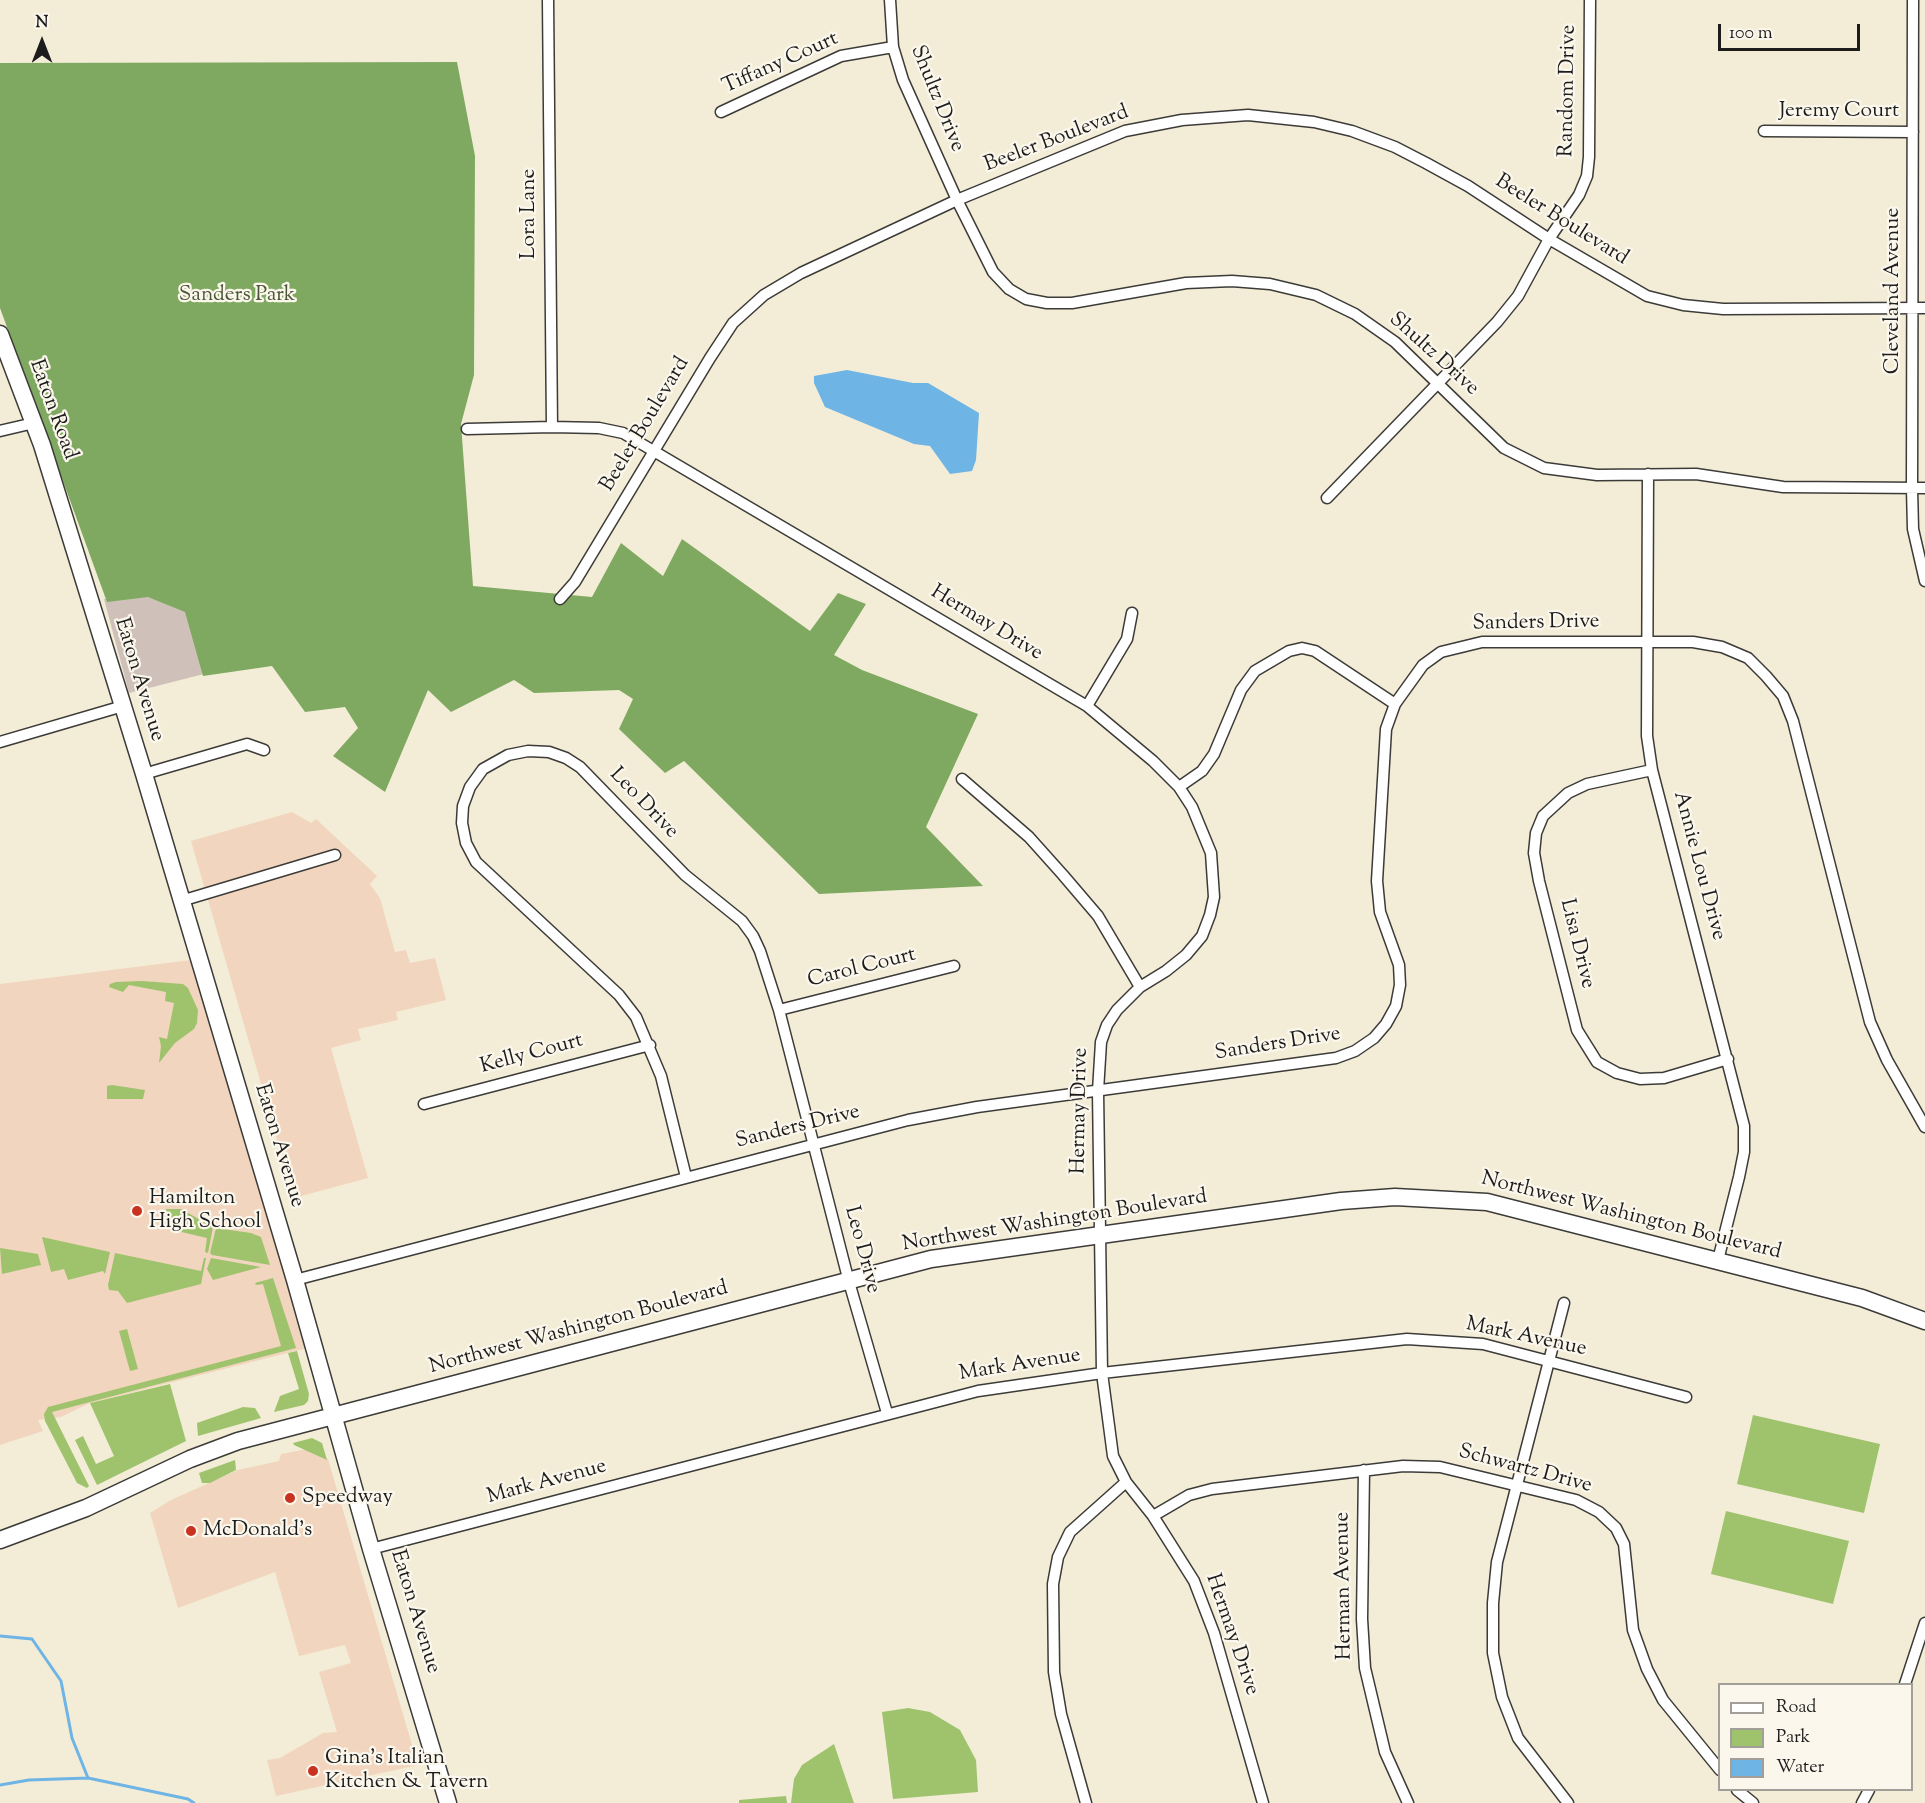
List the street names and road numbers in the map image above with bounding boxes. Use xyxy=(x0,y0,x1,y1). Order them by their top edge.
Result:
street label: Random Drive xyxy=(1555,25,1583,157)
street label: Tiffany Court xyxy=(719,27,843,101)
street label: Shultz Drive xyxy=(903,42,969,156)
street label: Jeremy Court xyxy=(1779,99,1899,125)
street label: Beeler Boulevard xyxy=(981,101,1133,179)
street label: Lora Lane xyxy=(517,169,543,259)
street label: Beeler Boulevard xyxy=(1490,170,1632,272)
street label: Cleveland Avenue xyxy=(1881,208,1907,374)
street label: Shultz Drive xyxy=(1383,308,1483,402)
street label: Beeler Boulevard xyxy=(596,353,696,497)
street label: Eaton Road xyxy=(22,356,82,464)
street label: Hermay Drive xyxy=(925,581,1047,667)
street label: Sanders Drive xyxy=(1472,610,1600,638)
street label: Eaton Avenue xyxy=(107,615,169,745)
street label: Leo Drive xyxy=(603,763,683,845)
street label: Annie Lou Drive xyxy=(1666,789,1730,943)
street label: Lisa Drive xyxy=(1553,897,1599,991)
street label: Carol Court xyxy=(805,943,919,995)
street label: Sanders Drive xyxy=(1213,1023,1343,1067)
street label: Kelly Court xyxy=(478,1029,586,1081)
street label: Hermay Drive xyxy=(1067,1048,1095,1174)
street label: Eaton Avenue xyxy=(247,1081,309,1211)
street label: Sanders Drive xyxy=(733,1100,863,1156)
street label: Northwest Washington Boulevard xyxy=(1478,1167,1784,1267)
street label: Northwest Washington Boulevard xyxy=(901,1185,1209,1259)
street label: Leo Drive xyxy=(837,1204,885,1296)
street label: Northwest Washington Boulevard xyxy=(427,1277,731,1381)
street label: Mark Avenue xyxy=(1463,1313,1589,1363)
street label: Mark Avenue xyxy=(958,1344,1082,1388)
street label: Schwartz Drive xyxy=(1456,1440,1594,1500)
street label: Mark Avenue xyxy=(485,1455,609,1511)
street label: Herman Avenue xyxy=(1331,1512,1359,1660)
street label: Eaton Avenue xyxy=(383,1547,445,1677)
street label: Hermay Drive xyxy=(1198,1571,1264,1699)

